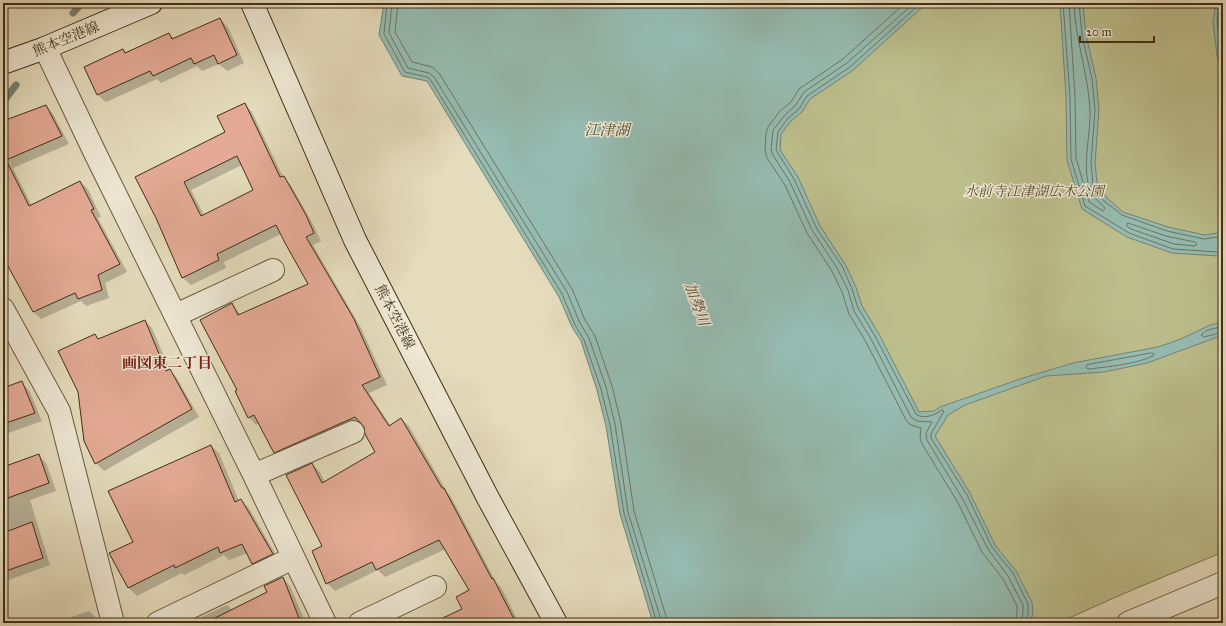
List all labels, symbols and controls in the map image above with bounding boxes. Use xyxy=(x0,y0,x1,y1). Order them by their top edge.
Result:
street label: 熊本空港線 xyxy=(30,18,102,60)
scale bar xyxy=(1080,18,1154,44)
text: 20 m xyxy=(1086,25,1112,39)
water label: 江津湖 xyxy=(584,121,632,139)
park label: 水前寺江津湖広木公園 xyxy=(964,183,1106,200)
water label: 加勢川 xyxy=(681,280,714,330)
street label: 熊本空港線 xyxy=(372,282,418,352)
district label: 画図東二丁目 xyxy=(122,354,212,372)

